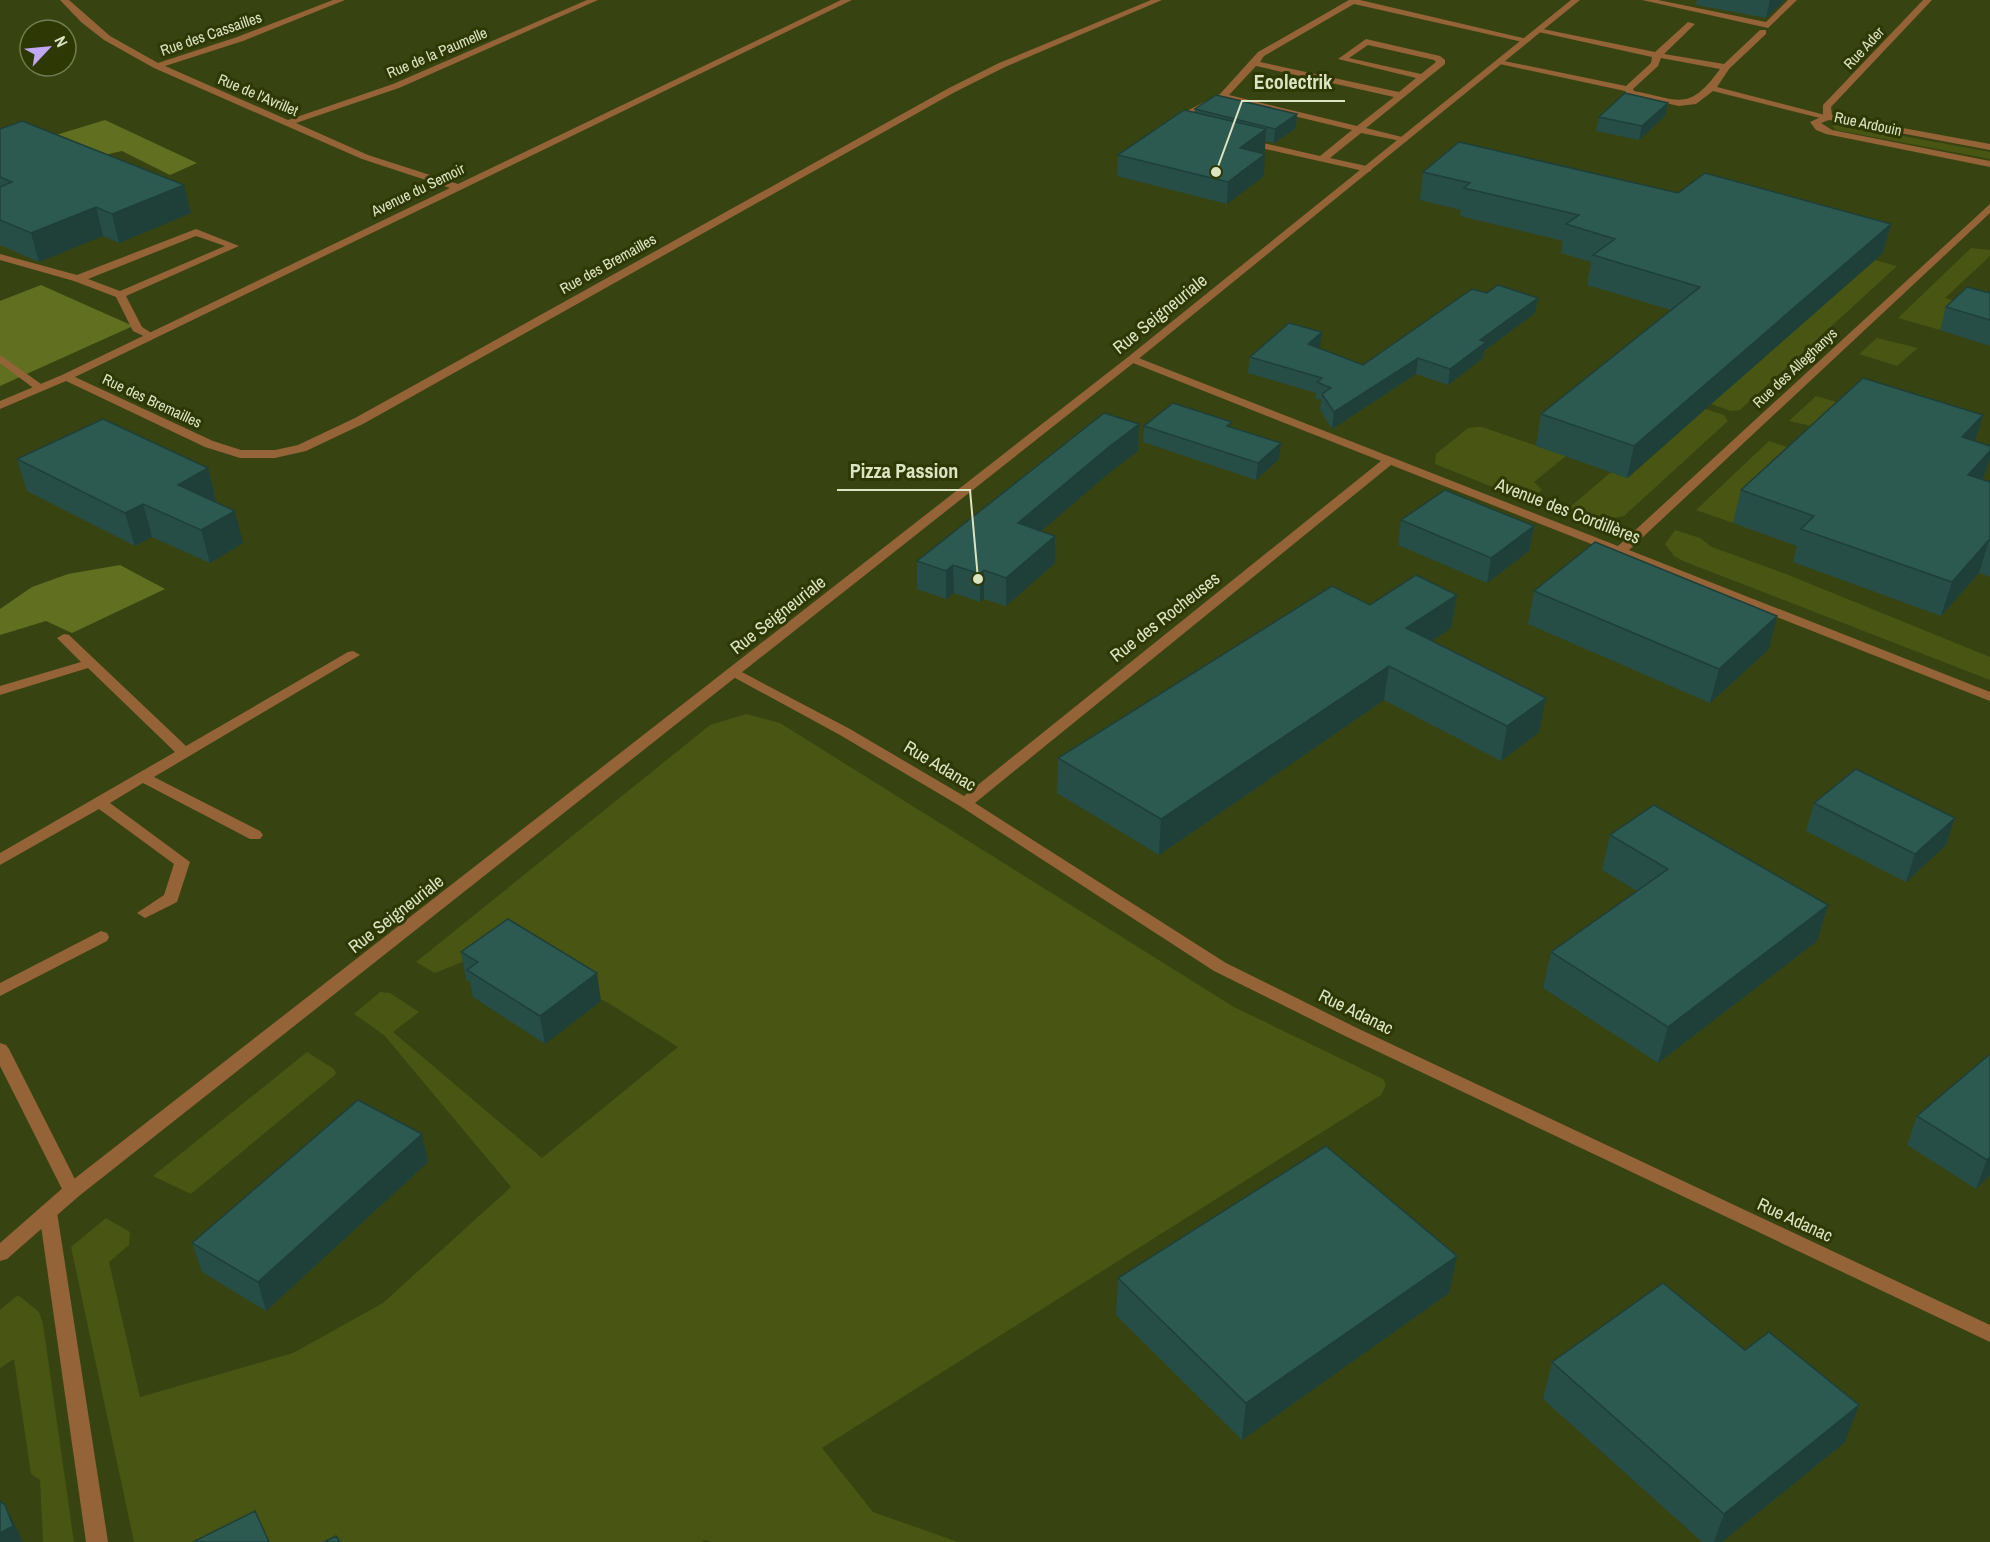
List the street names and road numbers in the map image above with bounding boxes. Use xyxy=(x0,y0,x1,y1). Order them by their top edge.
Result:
street label: Rue des Cassailles xyxy=(157,6,264,61)
street label: Rue de la Paumelle xyxy=(383,22,490,83)
street label: Rue Ader xyxy=(1838,22,1889,74)
street label: Rue de l'Avrillet xyxy=(215,68,302,121)
street label: Rue Ardouin xyxy=(1832,106,1904,141)
street label: Avenue du Semoir xyxy=(367,158,468,222)
street label: Rue des Bremailles xyxy=(556,228,660,299)
street label: Rue Seigneuriale xyxy=(1107,268,1212,359)
street label: Rue des Alleghanys xyxy=(1748,323,1842,412)
street label: Rue des Bremailles xyxy=(99,368,205,433)
street label: Avenue des Cordillères xyxy=(1491,471,1644,550)
street label: Rue des Rocheuses xyxy=(1105,566,1225,667)
street label: Rue Seigneuriale xyxy=(725,569,831,660)
street label: Rue Adanac xyxy=(899,734,981,797)
street label: Rue Seigneuriale xyxy=(343,868,449,959)
street label: Rue Adanac xyxy=(1315,983,1398,1040)
street label: Rue Adanac xyxy=(1753,1191,1837,1248)

